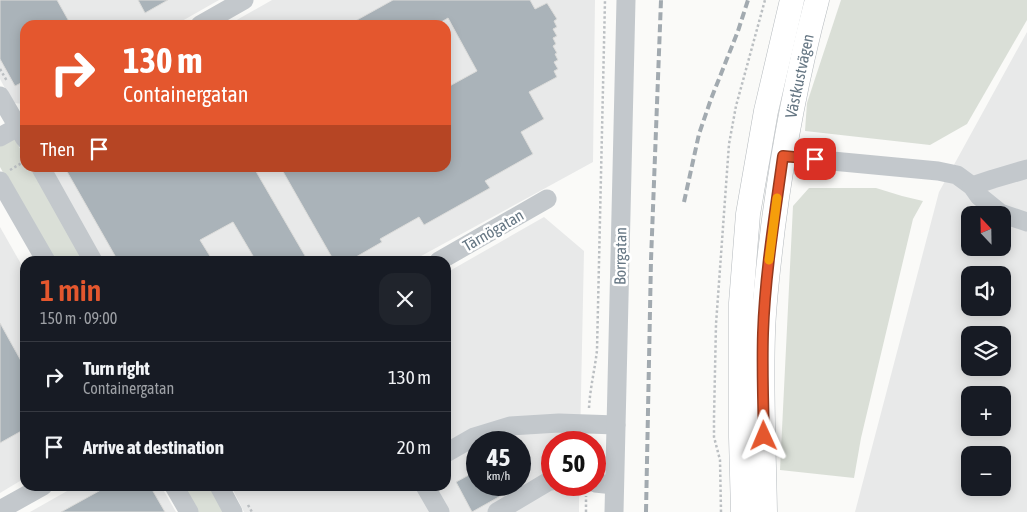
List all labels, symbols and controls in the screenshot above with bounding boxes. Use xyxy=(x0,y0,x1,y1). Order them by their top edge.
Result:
street label: Västkustvägen xyxy=(781,32,818,120)
icon: right xyxy=(40,40,105,105)
text: 130 m xyxy=(123,40,202,80)
text: Containergatan xyxy=(123,81,249,107)
icon: arrive xyxy=(85,135,113,163)
text: Then xyxy=(40,138,75,160)
pin xyxy=(794,138,836,180)
icon: arrive xyxy=(801,145,829,173)
street label: Tärnögatan xyxy=(459,205,527,255)
north arrow xyxy=(961,206,1011,256)
map controls xyxy=(961,206,1011,496)
street label: Borrgatan xyxy=(610,227,631,285)
button: sound xyxy=(961,266,1011,316)
text: 1 min xyxy=(40,273,101,307)
button: close xyxy=(379,273,431,325)
text: 150 m · 09:00 xyxy=(40,309,117,327)
button: layers xyxy=(961,326,1011,376)
text: Turn right xyxy=(83,357,150,379)
icon: right xyxy=(40,363,68,391)
text: 130 m xyxy=(388,366,431,388)
text: Containergatan xyxy=(83,379,174,397)
button: + xyxy=(961,386,1011,436)
position arrow xyxy=(737,409,789,461)
speed limit sign: 50 xyxy=(541,431,606,496)
icon: arrive xyxy=(40,433,68,461)
text: Arrive at destination xyxy=(83,436,224,458)
text: 20 m xyxy=(397,436,431,458)
text: 45 xyxy=(487,443,510,471)
button: − xyxy=(961,446,1011,496)
text: km/h xyxy=(487,469,510,483)

